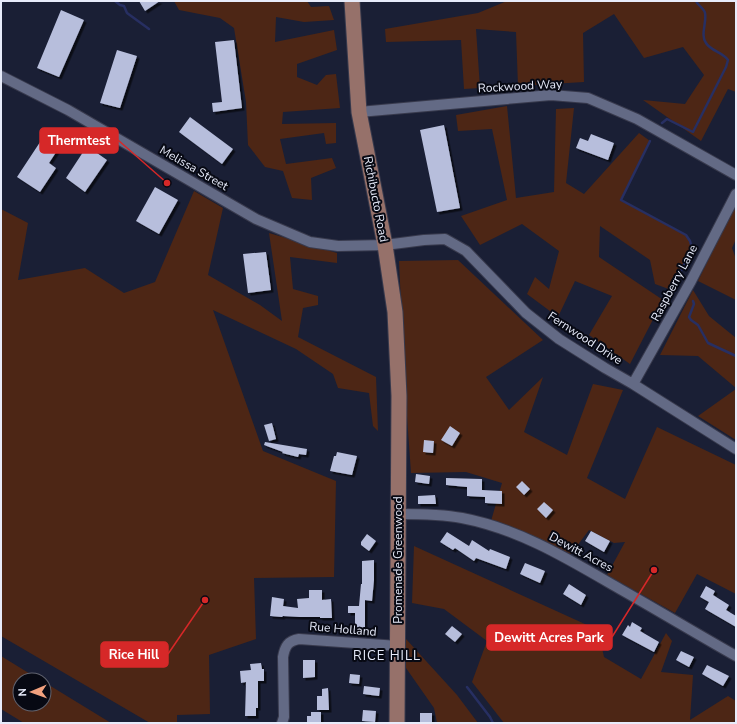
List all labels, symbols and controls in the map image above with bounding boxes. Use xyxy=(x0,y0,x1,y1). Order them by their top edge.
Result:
street label: Rockwood Way xyxy=(477,76,563,96)
callout: Thermtest xyxy=(40,128,118,153)
text: Thermtest xyxy=(48,132,111,150)
street label: Melissa Street xyxy=(157,142,232,195)
street label: Richibucto Road xyxy=(360,155,392,243)
street label: Raspberry Lane xyxy=(647,242,701,324)
street label: Fernwood Drive xyxy=(545,308,625,368)
street label: Promenade Greenwood xyxy=(390,496,406,624)
street label: Dewitt Acres xyxy=(546,528,616,576)
street label: Rue Holland xyxy=(309,618,377,640)
callout: Dewitt Acres Park xyxy=(487,625,612,650)
text: Dewitt Acres Park xyxy=(494,629,605,647)
callout: Rice Hill xyxy=(101,642,168,667)
text: Rice Hill xyxy=(109,646,160,664)
district label: RICE HILL xyxy=(353,647,421,665)
north arrow xyxy=(12,672,52,712)
text: N xyxy=(15,688,30,697)

